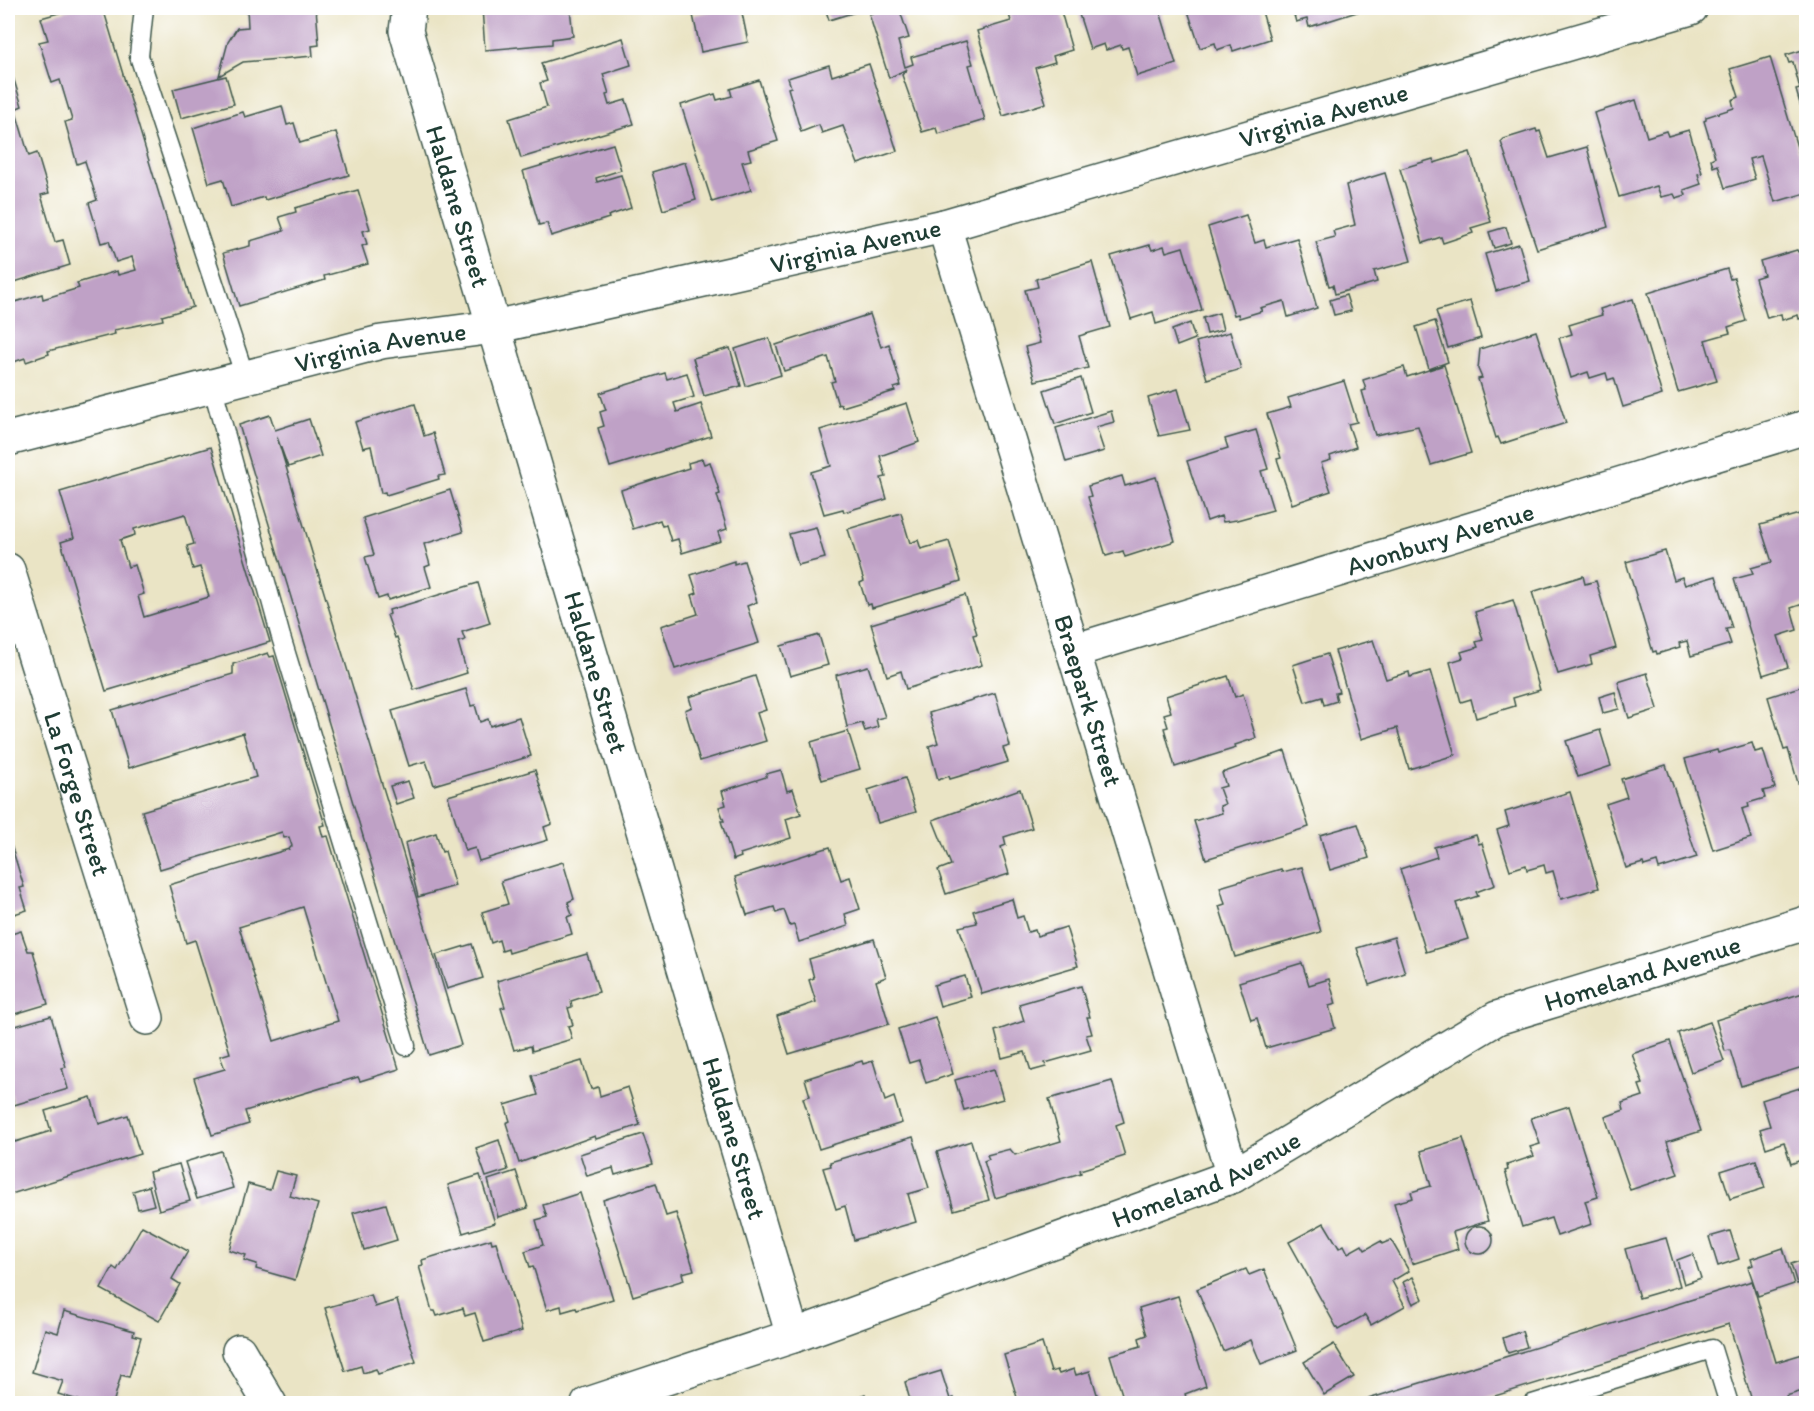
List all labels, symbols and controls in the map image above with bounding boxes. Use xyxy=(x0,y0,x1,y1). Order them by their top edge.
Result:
street label: Virginia Avenue xyxy=(1235,75,1412,155)
street label: Haldane Street xyxy=(419,121,497,291)
street label: Virginia Avenue xyxy=(767,211,944,281)
street label: Virginia Avenue xyxy=(291,315,468,380)
street label: Avonbury Avenue xyxy=(1343,495,1538,582)
street label: Haldane Street xyxy=(557,587,635,757)
street label: Braepark Street xyxy=(1047,611,1130,791)
street label: La Forge Street xyxy=(37,707,118,880)
street label: Homeland Avenue xyxy=(1540,928,1745,1019)
street label: Haldane Street xyxy=(695,1053,774,1223)
street label: Homeland Avenue xyxy=(1107,1123,1306,1235)

